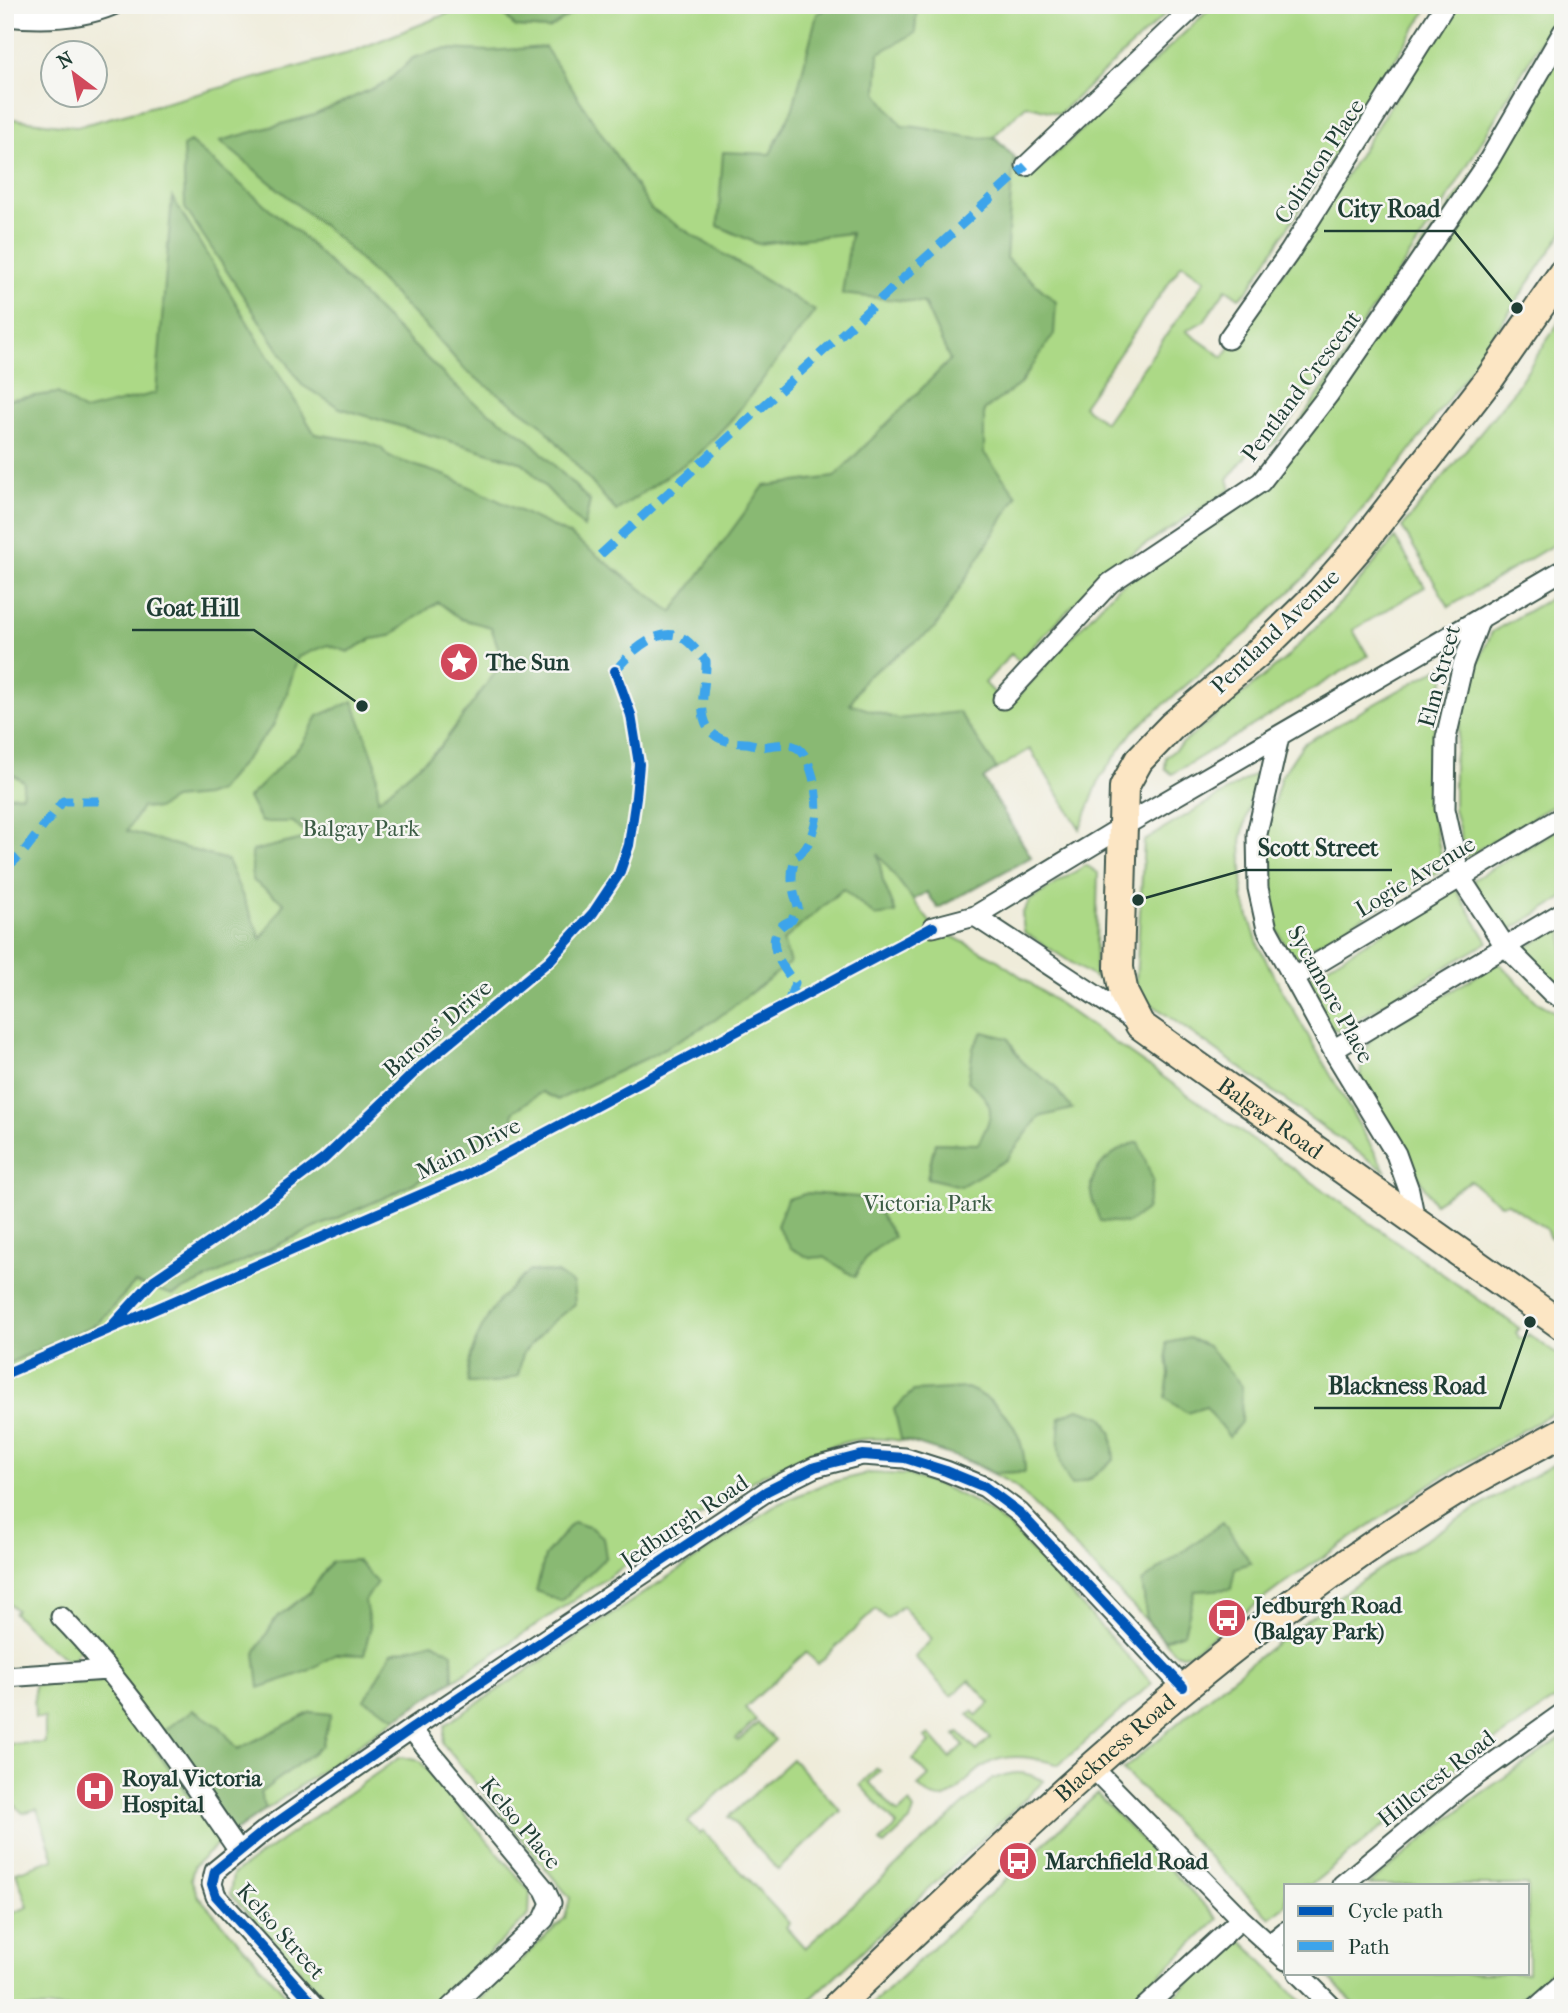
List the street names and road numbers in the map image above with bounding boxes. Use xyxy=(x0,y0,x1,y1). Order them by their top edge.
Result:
street label: Colinton Place xyxy=(1269,94,1370,229)
street label: Pentland Crescent xyxy=(1236,306,1367,467)
street label: Pentland Avenue xyxy=(1206,563,1345,699)
street label: Elm Street xyxy=(1413,622,1466,730)
street label: Logie Avenue xyxy=(1350,830,1480,923)
street label: Sycamore Place xyxy=(1282,921,1379,1068)
street label: Barons' Drive xyxy=(378,974,497,1083)
street label: Balgay Road xyxy=(1212,1072,1329,1165)
street label: Main Drive xyxy=(412,1112,525,1185)
street label: Jedburgh Road xyxy=(614,1469,754,1575)
street label: Blackness Road xyxy=(1049,1688,1181,1808)
street label: Hillcrest Road xyxy=(1372,1724,1501,1833)
street label: Kelso Place xyxy=(474,1772,567,1875)
street label: Kelso Street xyxy=(231,1878,331,1985)

